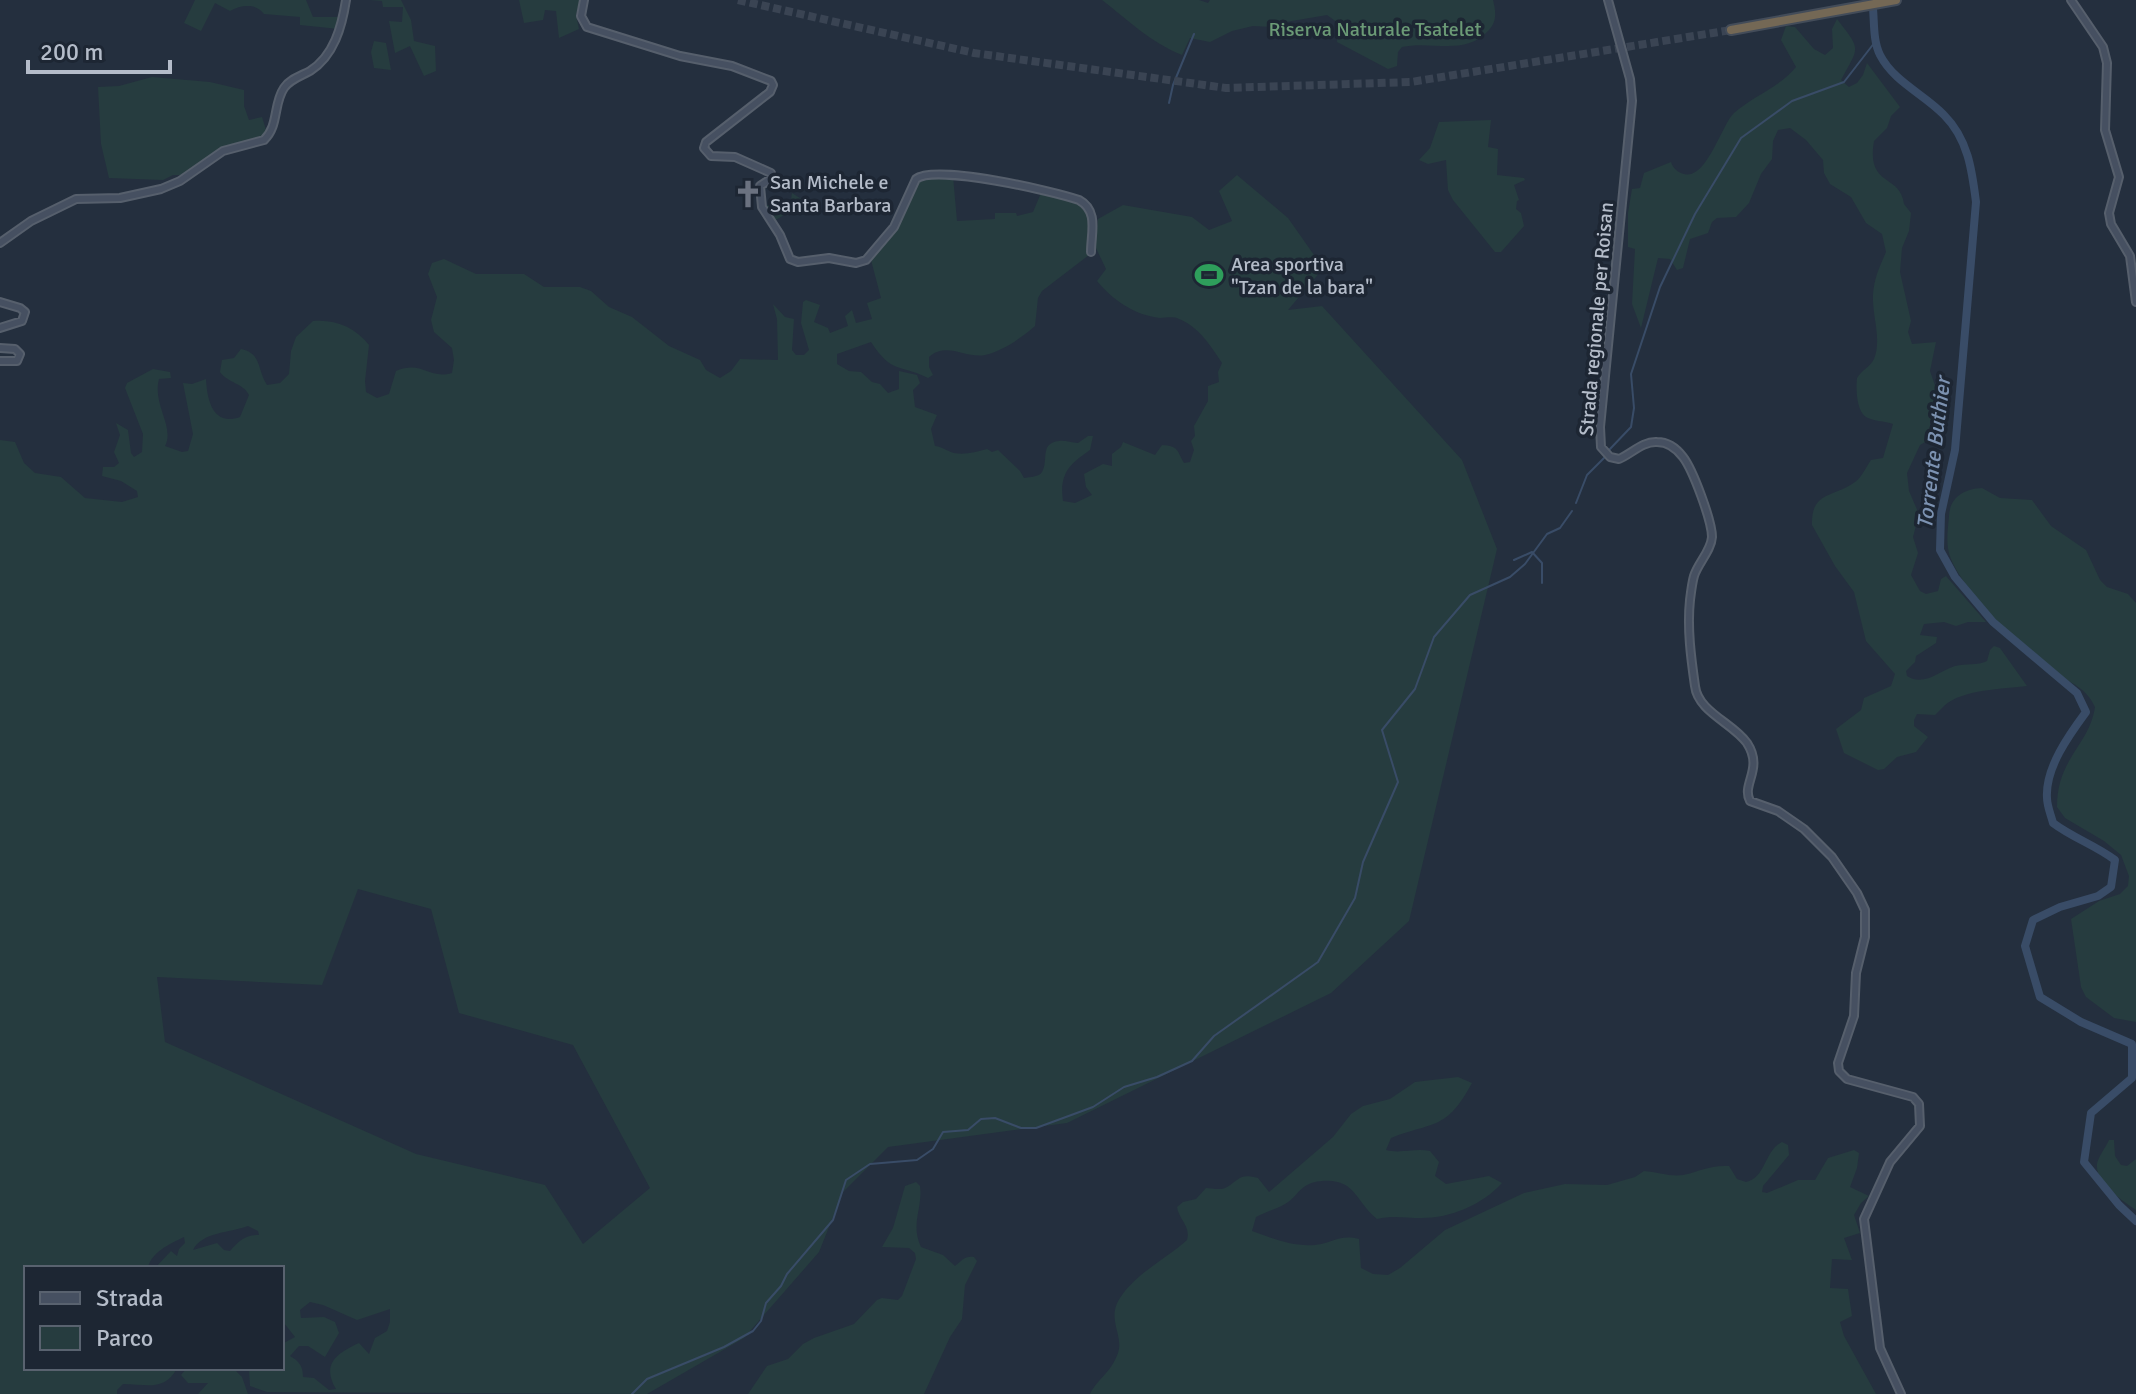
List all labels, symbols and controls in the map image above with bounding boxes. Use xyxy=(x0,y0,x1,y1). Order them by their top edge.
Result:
park label: Riserva Naturale Tsatelet xyxy=(1268,17,1482,42)
scale bar xyxy=(28,24,170,74)
text: 200 m xyxy=(40,37,103,67)
place label: San Michele e Santa Barbara xyxy=(770,170,891,218)
church icon: San Michele e Santa Barbara xyxy=(733,179,763,209)
street label: Strada regionale per Roisan xyxy=(1574,201,1619,437)
place label: Area sportiva "Tzan de la bara" xyxy=(1231,252,1373,300)
sports icon: Area sportiva "Tzan de la bara" xyxy=(1194,260,1224,290)
water label: Torrente Buthier xyxy=(1911,373,1957,530)
legend xyxy=(24,1266,284,1370)
text: Strada xyxy=(96,1283,163,1313)
text: Parco xyxy=(96,1323,153,1353)

